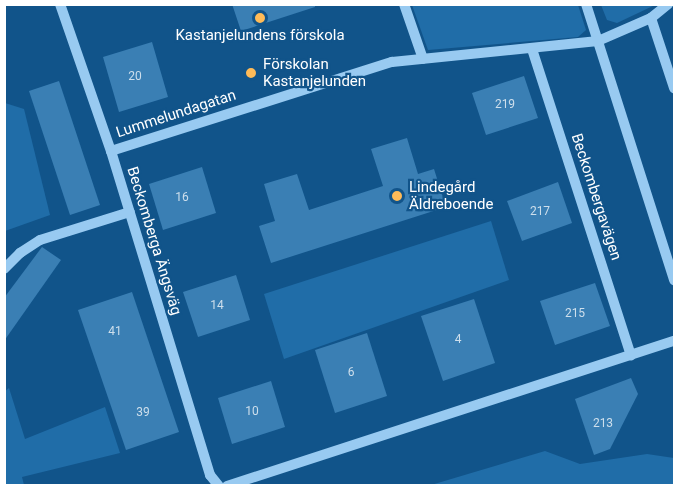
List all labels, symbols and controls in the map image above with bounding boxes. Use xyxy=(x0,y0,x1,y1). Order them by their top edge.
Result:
marker: Kastanjelundens förskola xyxy=(253,11,267,25)
place label: Kastanjelundens förskola xyxy=(175,27,345,45)
place label: Förskolan Kastanjelunden xyxy=(263,55,366,90)
marker: Förskolan Kastanjelunden xyxy=(244,66,258,80)
house number: 20 xyxy=(128,70,142,84)
street label: Lummelundagatan xyxy=(114,86,238,142)
house number: 219 xyxy=(495,98,515,112)
street label: Beckombergavägen xyxy=(567,131,625,263)
street label: Beckomberga Ängsväg xyxy=(123,165,185,317)
place label: Lindegård Äldreboende xyxy=(409,178,493,213)
marker: Lindegård Äldreboende xyxy=(390,189,404,203)
house number: 16 xyxy=(175,191,189,205)
house number: 217 xyxy=(530,205,550,219)
house number: 14 xyxy=(210,299,224,313)
house number: 215 xyxy=(565,307,585,321)
house number: 41 xyxy=(108,325,122,339)
house number: 4 xyxy=(455,333,461,347)
house number: 6 xyxy=(348,366,354,380)
house number: 10 xyxy=(245,405,259,419)
house number: 39 xyxy=(136,406,150,420)
house number: 213 xyxy=(593,417,613,431)

